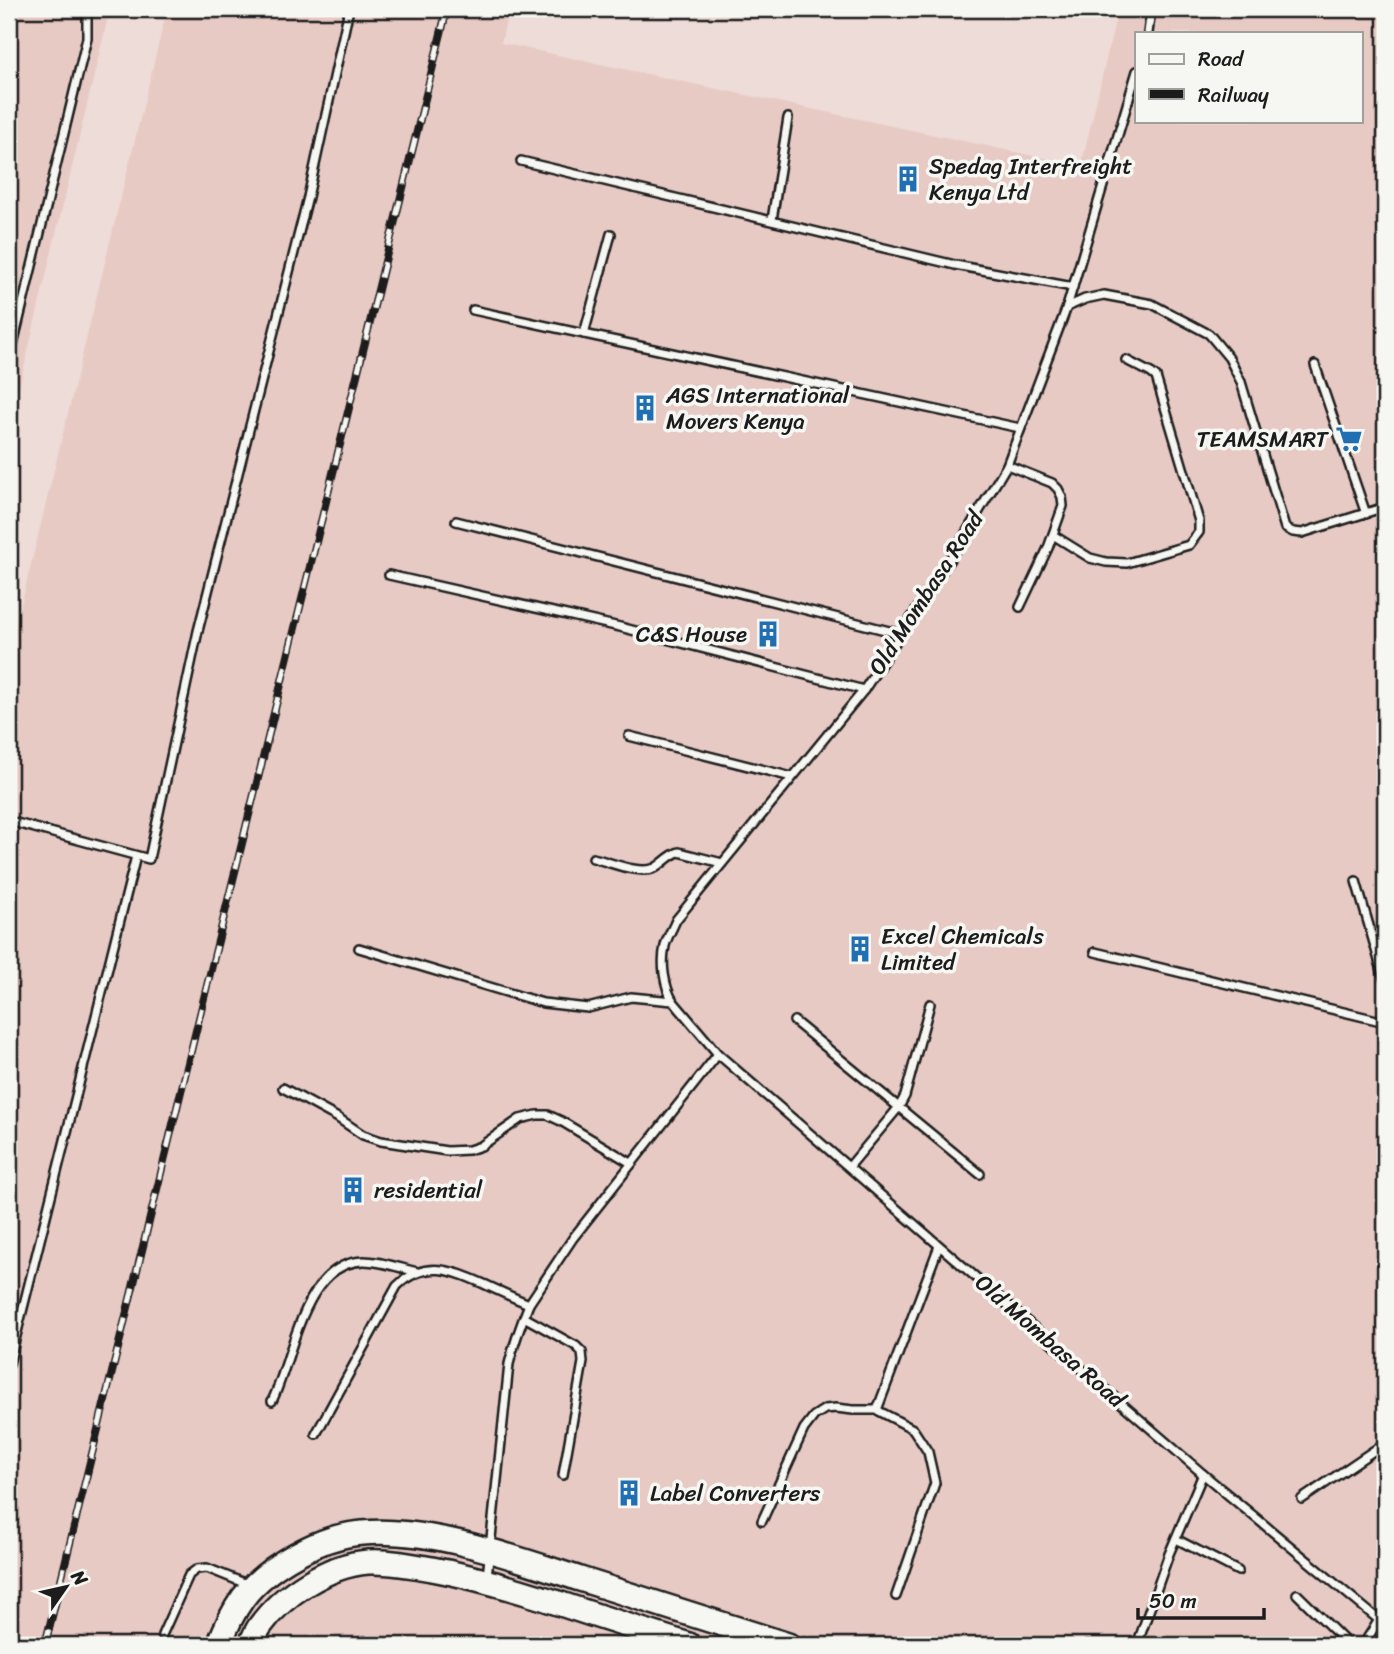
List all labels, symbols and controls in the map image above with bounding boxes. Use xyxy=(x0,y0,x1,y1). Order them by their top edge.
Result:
legend xyxy=(1135,32,1362,122)
text: Road xyxy=(1198,40,1245,78)
text: Railway xyxy=(1198,76,1269,114)
place label: Spedag Interfreight Kenya Ltd xyxy=(929,146,1132,213)
building icon: Spedag Interfreight Kenya Ltd xyxy=(893,164,923,194)
place label: AGS International Movers Kenya xyxy=(665,375,850,442)
building icon: AGS International Movers Kenya xyxy=(630,393,660,423)
place label: TEAMSMART xyxy=(1196,419,1330,460)
supermarket icon: TEAMSMART xyxy=(1334,424,1364,454)
street label: Old Mombasa Road xyxy=(857,501,996,684)
place label: C&S House xyxy=(636,614,747,655)
building icon: C&S House xyxy=(753,619,783,649)
place label: Excel Chemicals Limited xyxy=(881,916,1044,983)
building icon: Excel Chemicals Limited xyxy=(845,934,875,964)
place label: residential xyxy=(374,1170,483,1211)
building icon: residential xyxy=(338,1175,368,1205)
street label: Old Mombasa Road xyxy=(965,1263,1136,1420)
place label: Label Converters xyxy=(650,1473,821,1514)
building icon: Label Converters xyxy=(614,1478,644,1508)
north arrow xyxy=(32,1552,102,1622)
text: N xyxy=(62,1562,98,1593)
scale bar xyxy=(1138,1577,1264,1621)
text: 50 m xyxy=(1149,1582,1197,1620)

